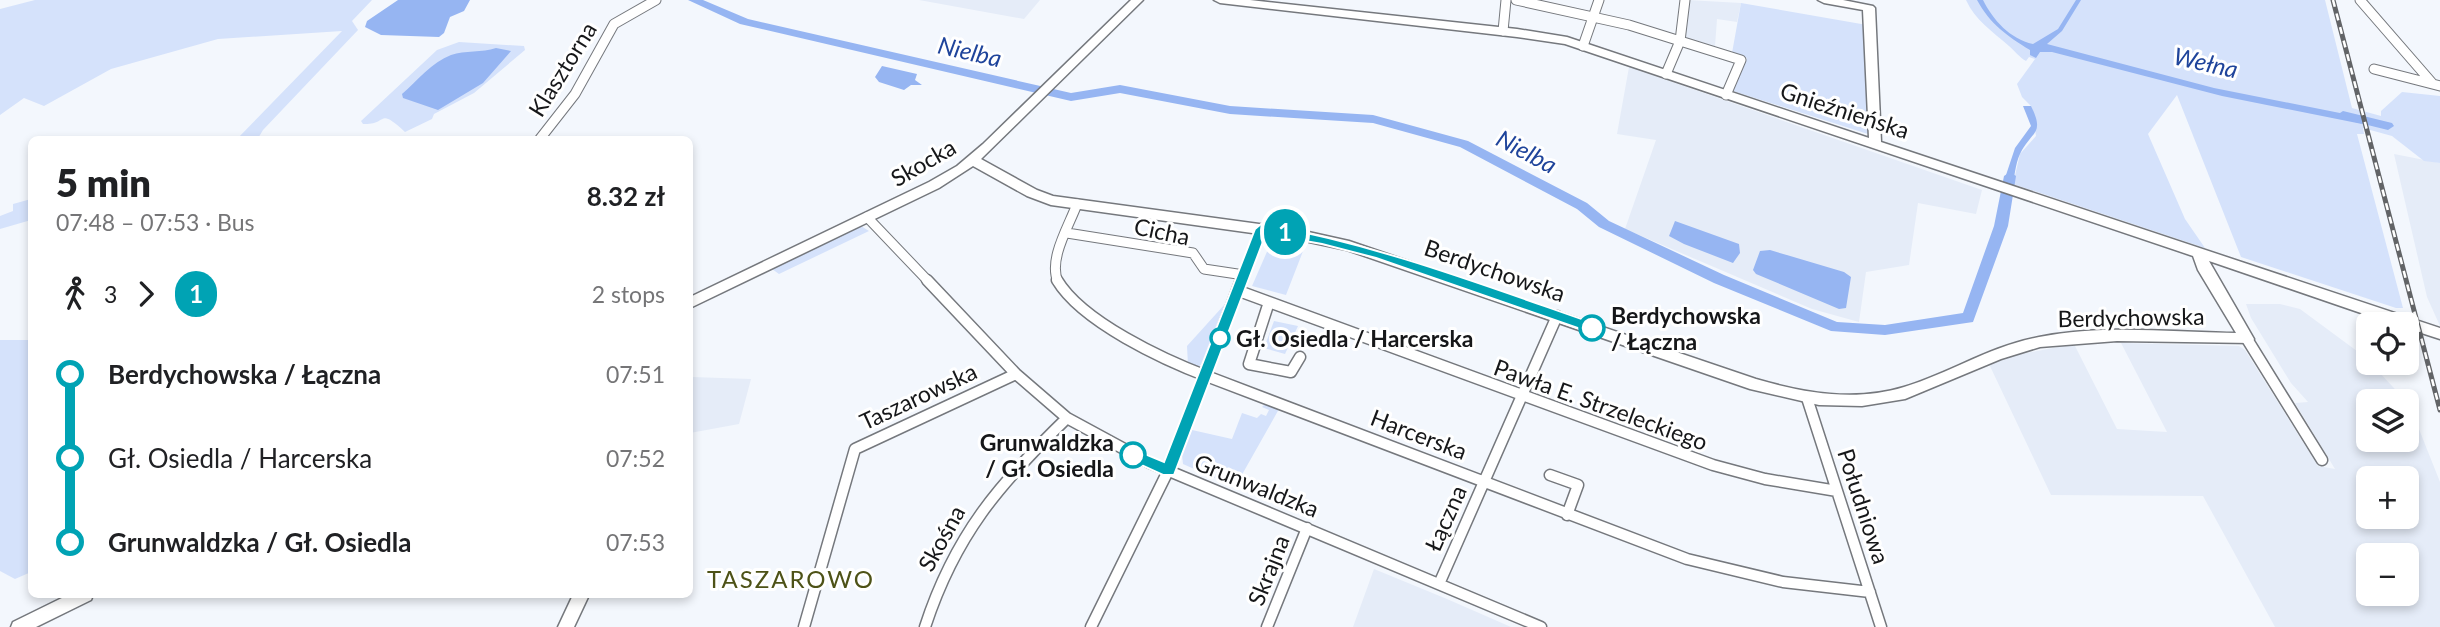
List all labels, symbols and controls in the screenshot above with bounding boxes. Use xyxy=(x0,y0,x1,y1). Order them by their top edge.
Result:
street label: Klasztorna xyxy=(522,16,602,122)
water label: Nielba xyxy=(935,30,1005,72)
water label: Wełna xyxy=(2171,41,2241,83)
street label: Gnieźnieńska xyxy=(1777,76,1913,144)
water label: Nielba xyxy=(1492,123,1562,179)
street label: Skocka xyxy=(885,132,961,192)
text: 5 min xyxy=(56,159,151,205)
text: 8.32 zł xyxy=(587,180,665,212)
text: 07:48 – 07:53 · Bus xyxy=(56,208,255,236)
line badge: 1 xyxy=(1262,209,1308,255)
street label: Cicha xyxy=(1132,211,1192,251)
text: 1 xyxy=(1278,217,1292,246)
street label: Berdychowska xyxy=(1421,233,1569,307)
icon: walk xyxy=(56,275,94,313)
icon: forward xyxy=(127,275,165,313)
text: 1 xyxy=(189,279,203,308)
text: 3 xyxy=(104,280,117,308)
text: 2 stops xyxy=(592,280,665,308)
place label: Berdychowska / Łączna xyxy=(1611,301,1761,355)
street label: Berdychowska xyxy=(2057,302,2205,332)
map controls xyxy=(2356,312,2419,606)
button: locate xyxy=(2356,312,2419,375)
marker: Berdychowska / Łączna xyxy=(1579,315,1605,341)
place label: Gł. Osiedla / Harcerska xyxy=(1236,324,1473,352)
marker: Gł. Osiedla / Harcerska xyxy=(1210,328,1230,348)
street label: Pawła E. Strzeleckiego xyxy=(1490,352,1712,456)
street label: Taszarowska xyxy=(855,357,981,435)
text: Berdychowska / Łączna xyxy=(108,358,381,390)
text: 07:51 xyxy=(606,360,665,388)
button: layers xyxy=(2356,389,2419,452)
street label: Harcerska xyxy=(1367,403,1471,465)
place label: Grunwaldzka / Gł. Osiedla xyxy=(980,428,1114,482)
text: Gł. Osiedla / Harcerska xyxy=(108,442,372,474)
marker: Grunwaldzka / Gł. Osiedla xyxy=(1120,442,1146,468)
text: 07:52 xyxy=(606,444,665,472)
street label: Południowa xyxy=(1832,445,1896,567)
street label: Grunwaldzka xyxy=(1191,447,1323,523)
button: + xyxy=(2356,466,2419,529)
street label: Łączna xyxy=(1418,481,1472,555)
street label: Skośna xyxy=(912,500,970,576)
text: Grunwaldzka / Gł. Osiedla xyxy=(108,526,412,558)
text: 07:53 xyxy=(606,528,665,556)
street label: Skrajna xyxy=(1241,531,1295,609)
button: − xyxy=(2356,543,2419,606)
district label: TASZAROWO xyxy=(707,564,875,593)

